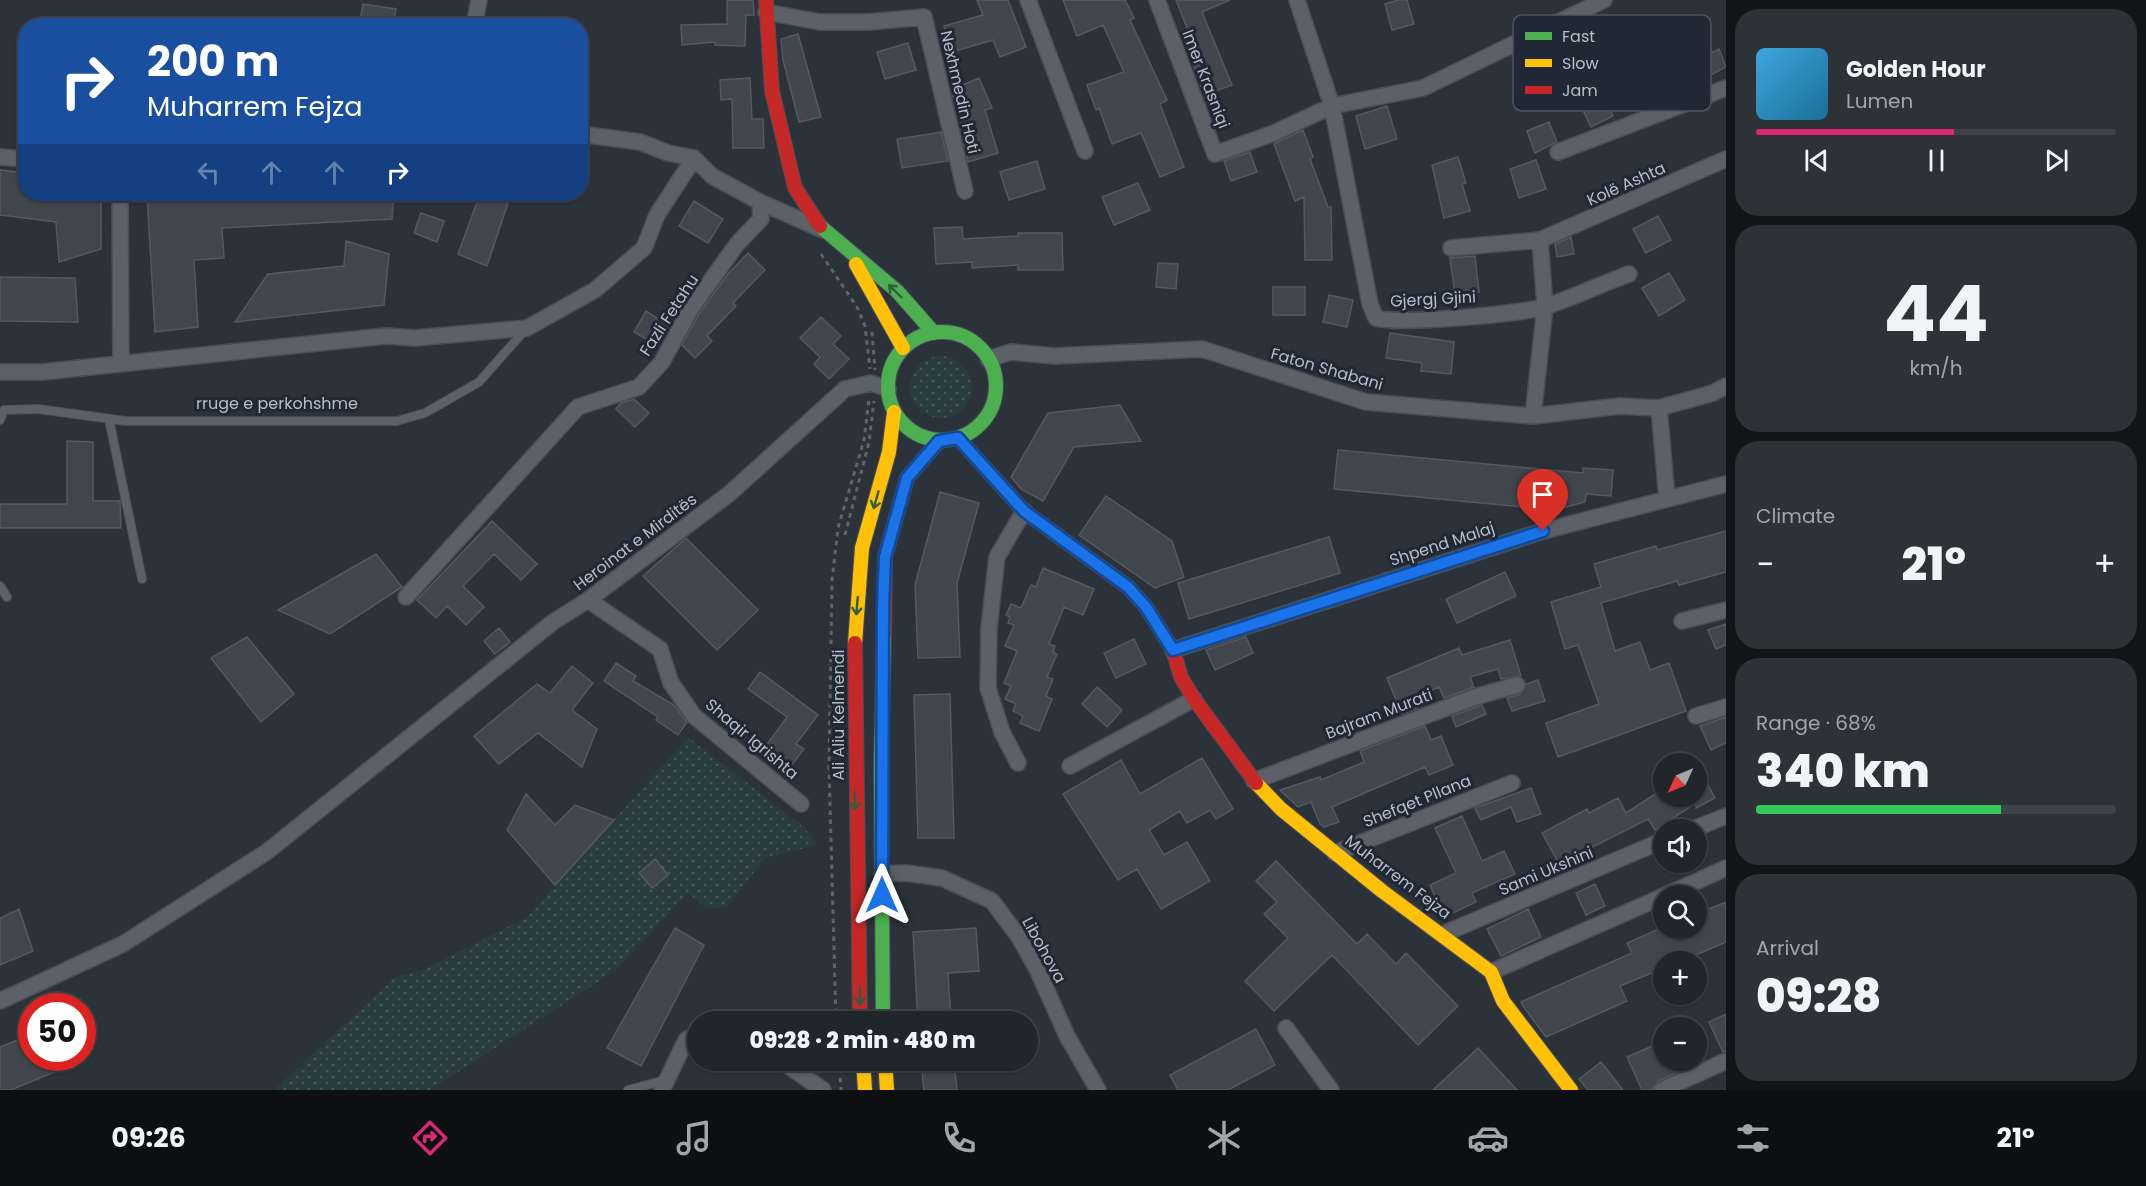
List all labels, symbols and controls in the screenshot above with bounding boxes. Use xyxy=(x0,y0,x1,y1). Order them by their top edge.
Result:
legend xyxy=(1513,15,1711,111)
text: Fast xyxy=(1562,25,1595,48)
street label: Imer Krasniqi xyxy=(1177,26,1235,132)
street label: Nexhmedin Hoti xyxy=(935,28,985,156)
text: 200 m xyxy=(147,32,279,91)
icon: right xyxy=(48,42,126,120)
text: Slow xyxy=(1562,52,1599,75)
text: Golden Hour xyxy=(1846,54,1986,85)
text: Jam xyxy=(1562,79,1598,102)
text: Lumen xyxy=(1846,87,1913,115)
text: Muharrem Fejza xyxy=(147,88,363,125)
icon: previous xyxy=(1800,144,1833,177)
icon: pause xyxy=(1920,144,1953,177)
icon: next xyxy=(2040,144,2073,177)
icon: left xyxy=(192,156,225,189)
icon: ahead xyxy=(255,156,288,189)
icon: ahead xyxy=(318,156,351,189)
icon: right xyxy=(381,156,414,189)
street label: Kolë Ashta xyxy=(1583,156,1669,212)
text: 44 xyxy=(1883,259,1989,368)
street label: Fazli Fetahu xyxy=(634,270,704,360)
one-way arrow xyxy=(888,283,903,298)
street label: Gjergj Gjini xyxy=(1390,285,1476,313)
street label: Faton Shabani xyxy=(1268,342,1386,396)
text: km/h xyxy=(1909,354,1963,382)
street label: rruge e perkohshme xyxy=(196,392,358,415)
pin xyxy=(1517,469,1568,531)
icon: arrive xyxy=(1526,478,1559,511)
street label: Heroinat e Mirditës xyxy=(569,488,701,596)
one-way arrow xyxy=(869,490,881,509)
text: Climate xyxy=(1756,502,1835,530)
street label: Shpend Malaj xyxy=(1387,516,1497,572)
text: 21° xyxy=(1902,533,1966,596)
text: − xyxy=(1756,541,1774,588)
text: + xyxy=(2093,541,2116,588)
one-way arrow xyxy=(851,596,862,616)
street label: Ali Aliu Kelmendi xyxy=(827,650,850,780)
street label: Bajram Murati xyxy=(1322,683,1436,745)
street label: Shaqir Igrishta xyxy=(700,693,804,785)
text: Range · 68% xyxy=(1756,709,1876,737)
text: 340 km xyxy=(1756,740,1930,803)
north arrow xyxy=(1653,753,1707,807)
map controls xyxy=(1653,753,1707,1071)
street label: Shefqet Pllana xyxy=(1360,769,1474,833)
one-way arrow xyxy=(850,791,861,811)
button: sound xyxy=(1653,819,1707,873)
street label: Muharrem Fejza xyxy=(1340,829,1456,925)
street label: Sami Ukshini xyxy=(1495,841,1597,901)
position arrow xyxy=(850,863,914,927)
button: search xyxy=(1653,885,1707,939)
street label: Libohova xyxy=(1016,913,1072,987)
text: Arrival xyxy=(1756,934,1819,962)
button: + xyxy=(1653,951,1707,1005)
text: 09:28 xyxy=(1756,965,1881,1028)
one-way arrow xyxy=(854,986,866,1006)
speed limit sign: 50 xyxy=(18,993,96,1071)
button: − xyxy=(1653,1017,1707,1071)
text: 09:28 · 2 min · 480 m xyxy=(749,1025,976,1056)
icon: directions xyxy=(409,1117,451,1159)
icon: music xyxy=(673,1117,715,1159)
icon: phone xyxy=(938,1117,980,1159)
icon: climate xyxy=(1203,1117,1245,1159)
icon: car xyxy=(1467,1117,1509,1159)
icon: filters xyxy=(1732,1117,1774,1159)
text: 09:26 xyxy=(111,1119,186,1156)
text: 21° xyxy=(1997,1119,2035,1156)

